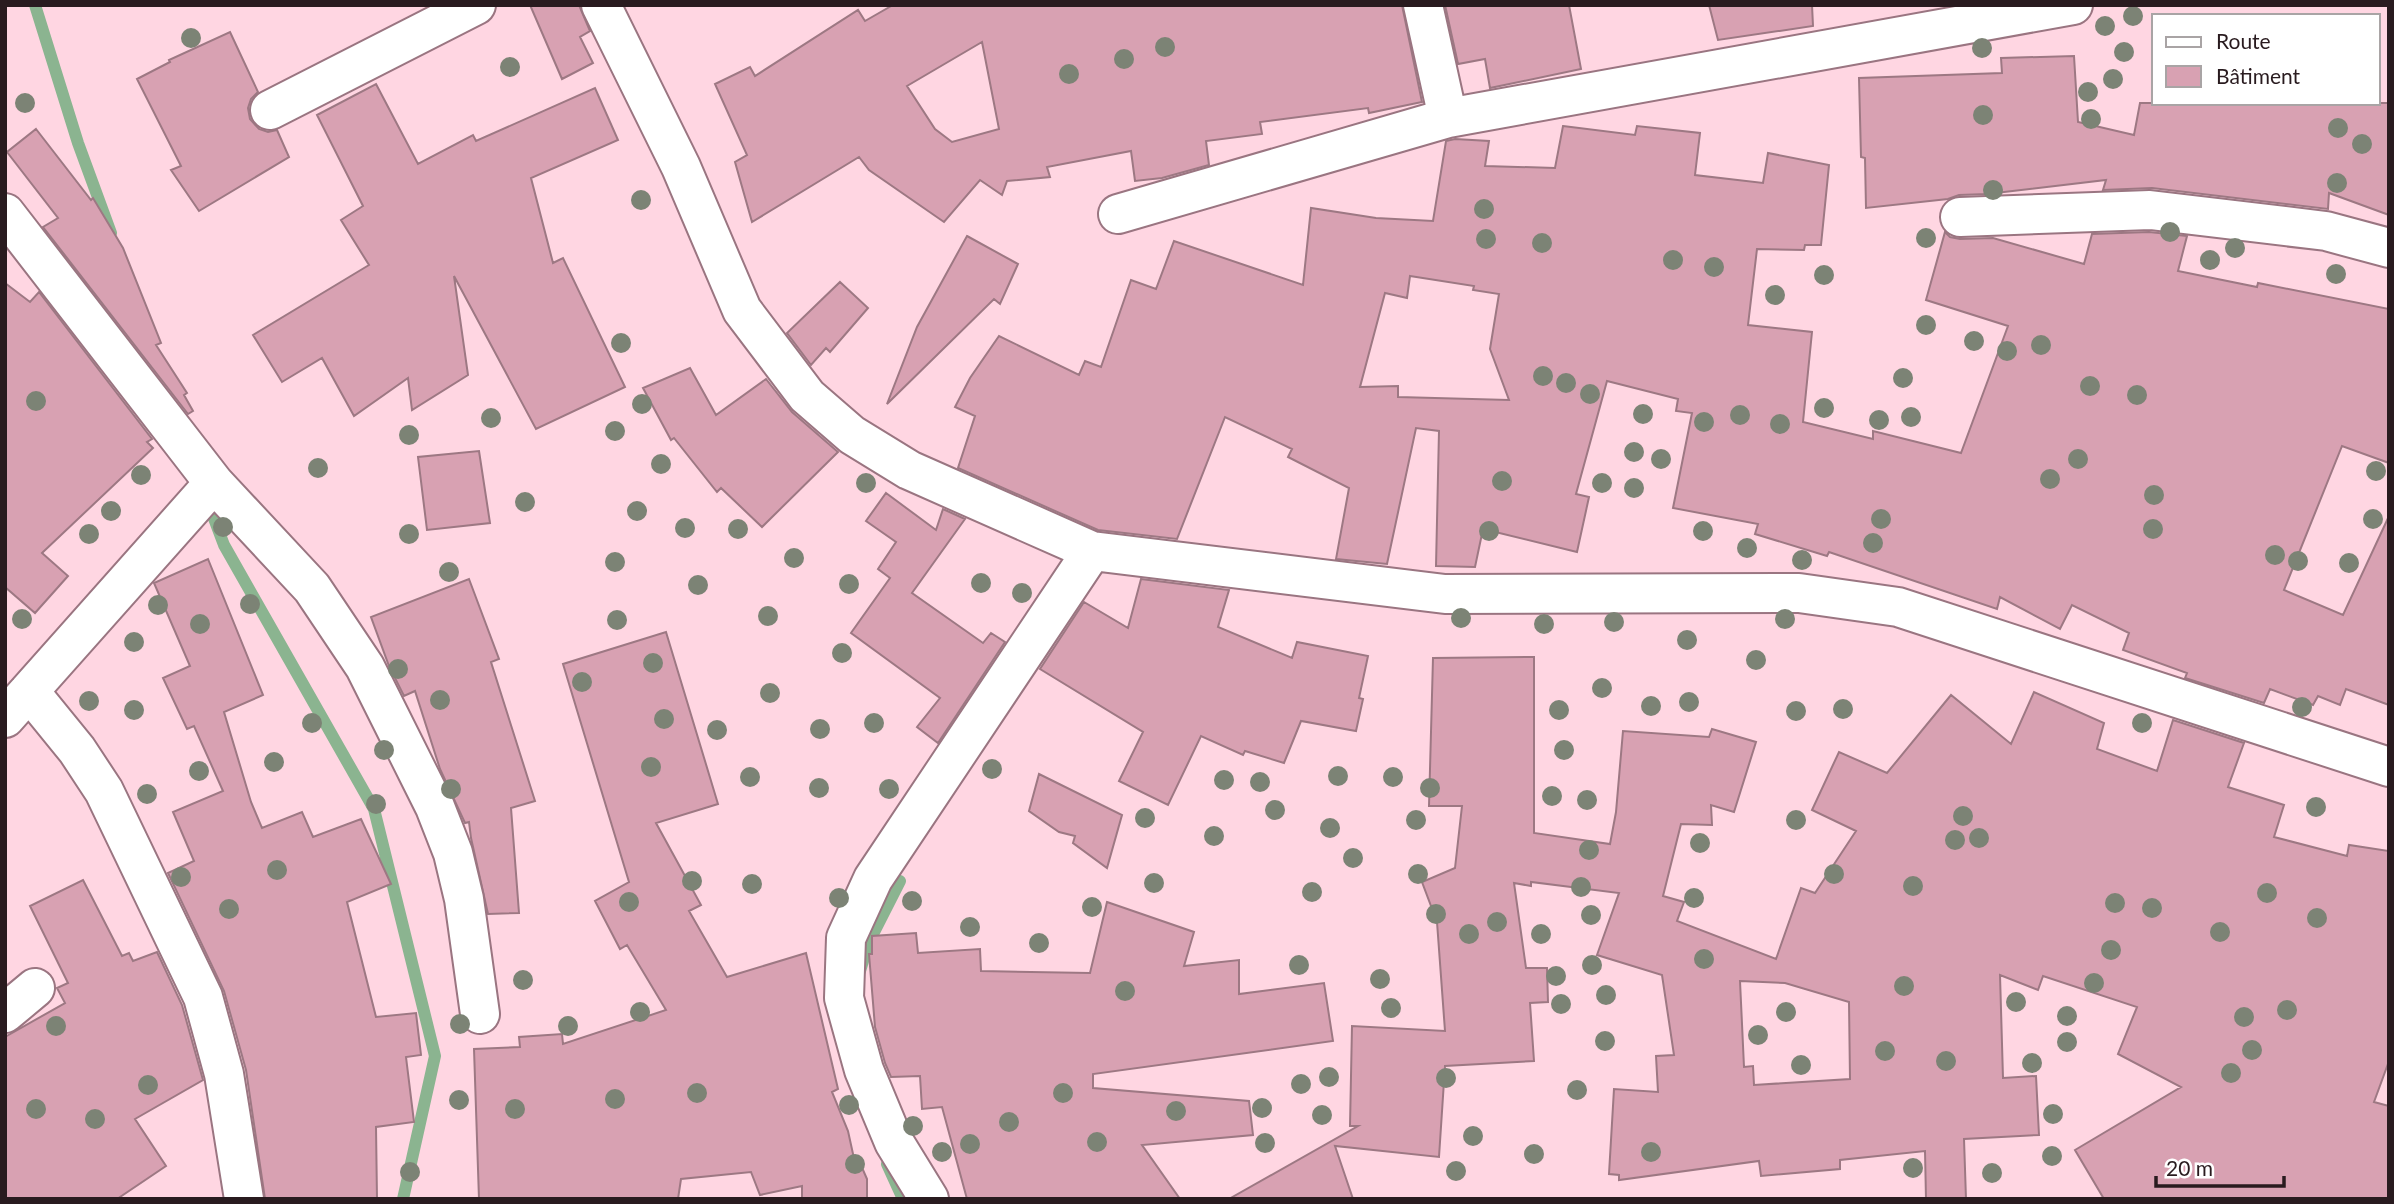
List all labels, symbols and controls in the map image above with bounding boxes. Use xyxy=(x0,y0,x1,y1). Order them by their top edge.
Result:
legend xyxy=(2152,14,2380,105)
text: Route xyxy=(2216,28,2271,53)
text: Bâtiment xyxy=(2216,63,2301,88)
scale bar xyxy=(2156,1144,2284,1188)
text: 20 m xyxy=(2166,1155,2213,1180)

